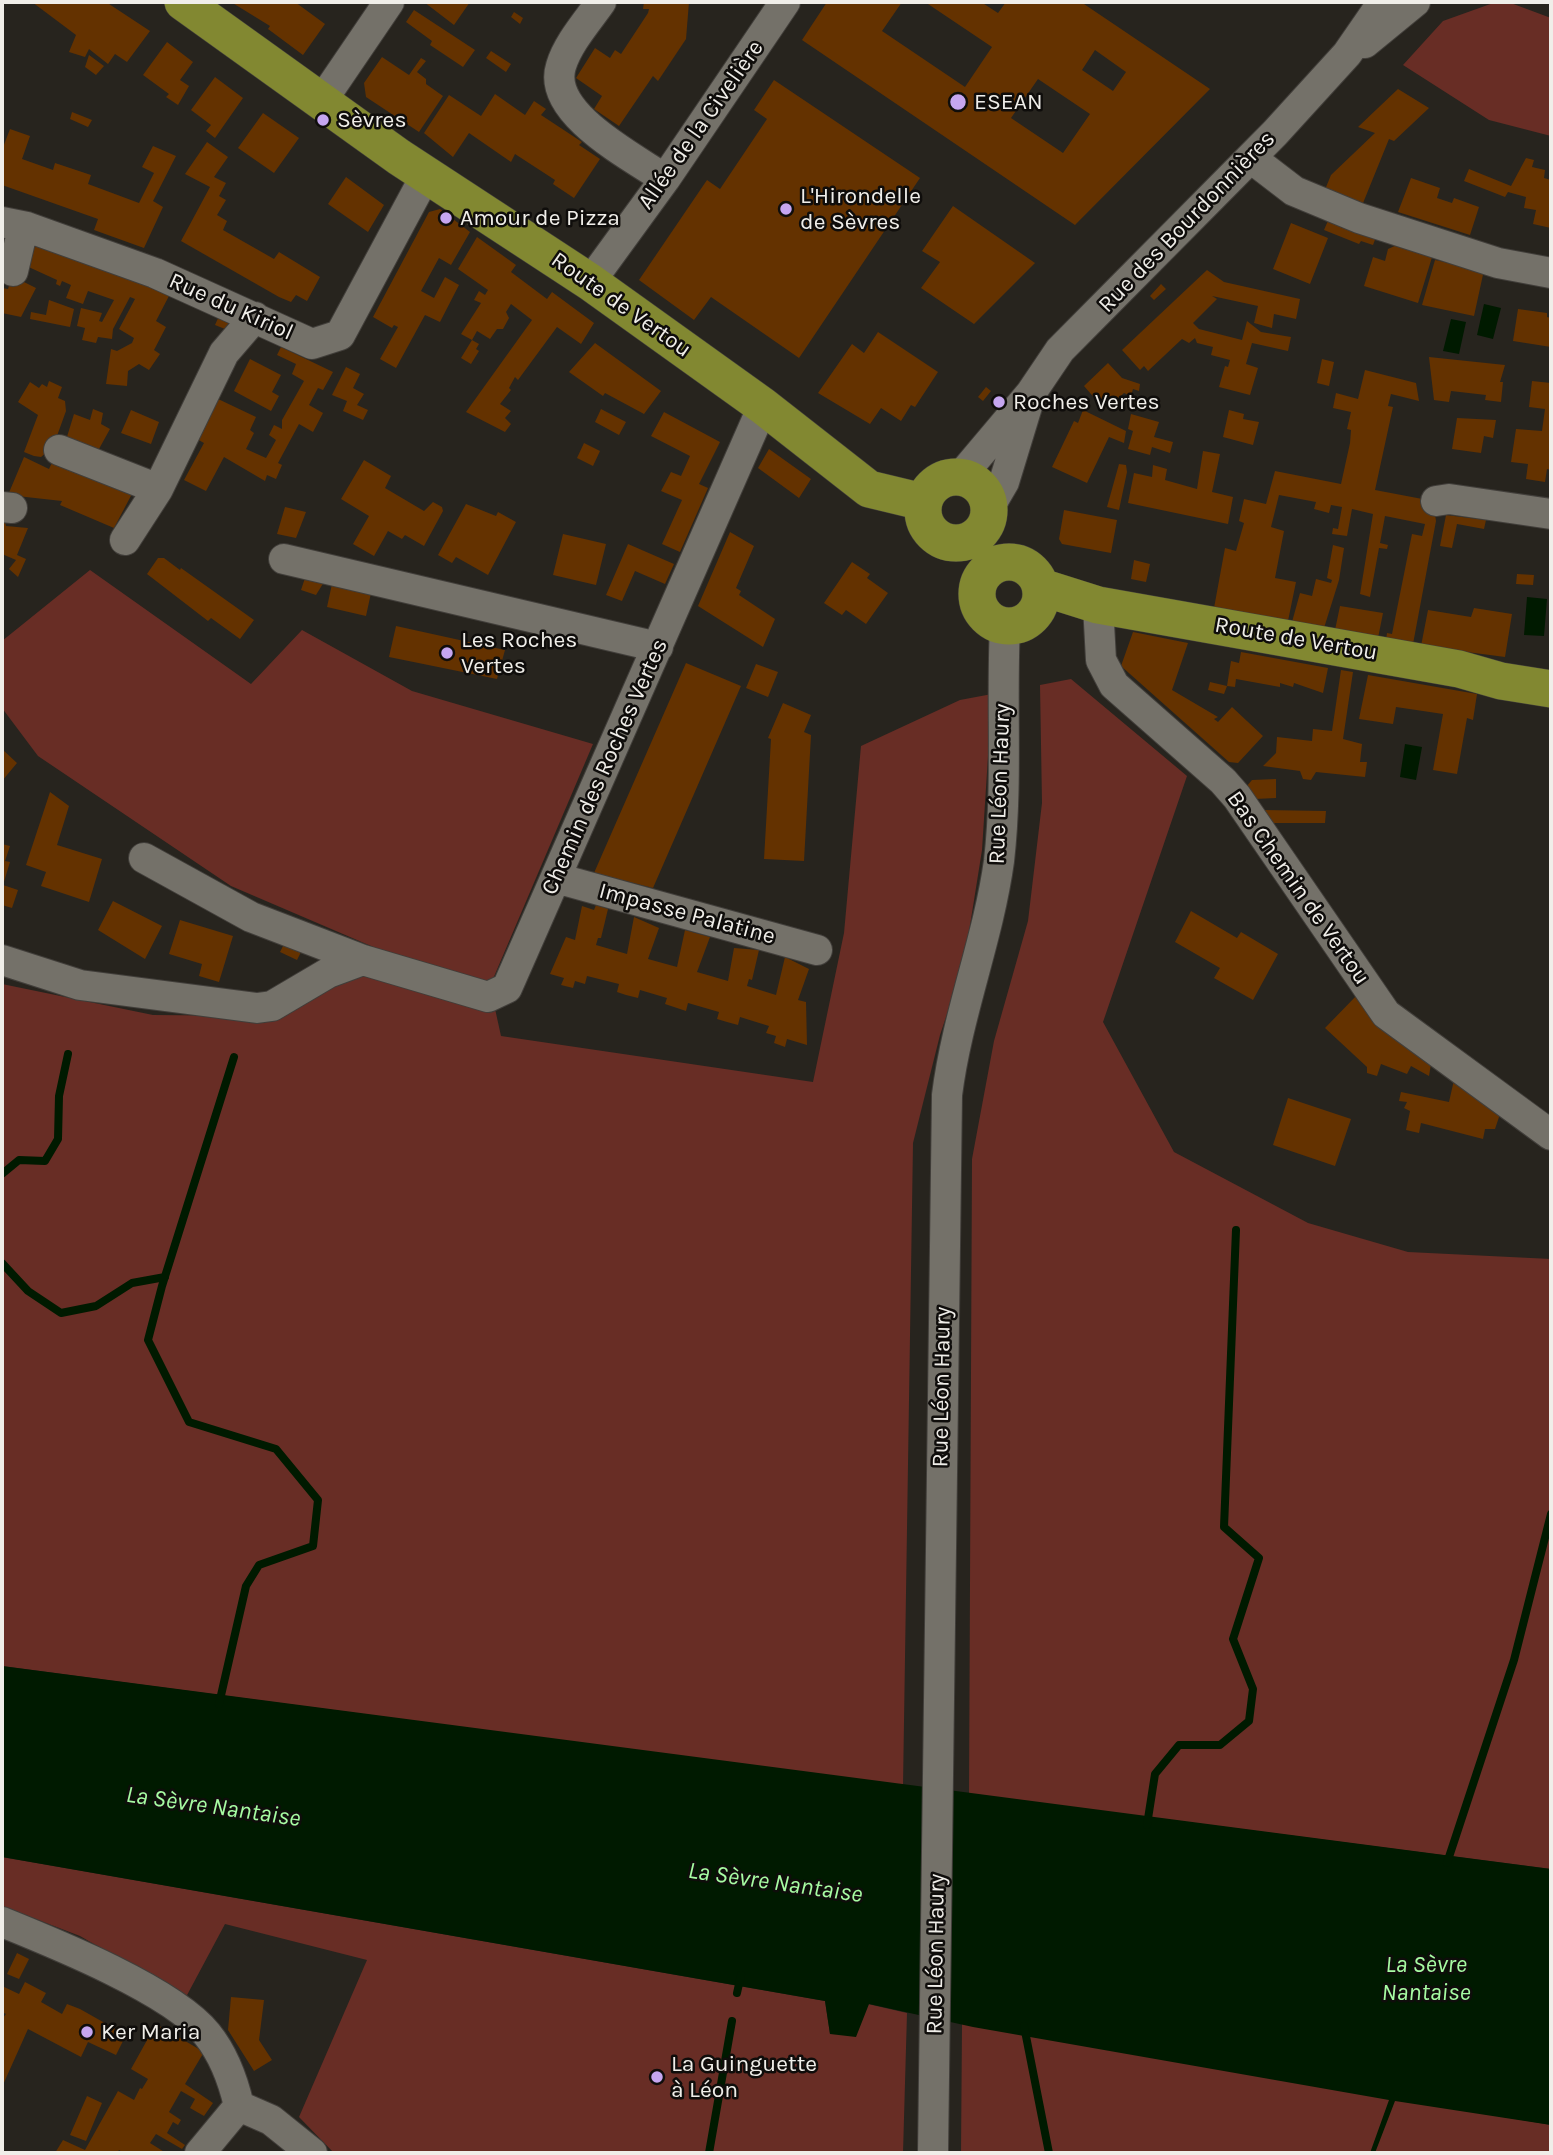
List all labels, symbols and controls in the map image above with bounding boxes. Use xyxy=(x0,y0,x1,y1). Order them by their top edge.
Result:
street label: Allée de la Civelière xyxy=(632,35,770,215)
place label: ESEAN xyxy=(974,88,1043,116)
marker: ESEAN xyxy=(948,92,968,112)
place label: Sèvres xyxy=(337,106,406,134)
marker: Sèvres xyxy=(315,112,331,128)
street label: Rue des Bourdonnières xyxy=(1093,125,1281,319)
place label: L'Hirondelle de Sèvres xyxy=(800,182,921,236)
marker: L'Hirondelle de Sèvres xyxy=(778,201,794,217)
place label: Amour de Pizza xyxy=(460,204,620,232)
marker: Amour de Pizza xyxy=(438,210,454,226)
street label: Route de Vertou xyxy=(546,246,696,364)
street label: Rue du Kiriol xyxy=(164,267,298,347)
place label: Roches Vertes xyxy=(1013,388,1160,416)
marker: Roches Vertes xyxy=(991,394,1007,410)
street label: Route de Vertou xyxy=(1212,611,1380,667)
place label: Les Roches Vertes xyxy=(461,626,577,680)
street label: Chemin des Roches Vertes xyxy=(536,635,674,899)
marker: Les Roches Vertes xyxy=(439,645,455,661)
street label: Rue Léon Haury xyxy=(983,703,1017,865)
street label: Bas Chemin de Vertou xyxy=(1221,786,1375,990)
street label: Impasse Palatine xyxy=(596,877,778,951)
street label: Rue Léon Haury xyxy=(927,1306,957,1468)
water label: La Sèvre Nantaise xyxy=(124,1781,302,1833)
water label: La Sèvre Nantaise xyxy=(686,1857,864,1909)
street label: Rue Léon Haury xyxy=(921,1873,951,2035)
water label: La Sèvre Nantaise xyxy=(1381,1951,1471,2007)
place label: Ker Maria xyxy=(101,2018,201,2046)
marker: Ker Maria xyxy=(79,2024,95,2040)
place label: La Guinguette à Léon xyxy=(671,2050,817,2104)
marker: La Guinguette à Léon xyxy=(649,2069,665,2085)

